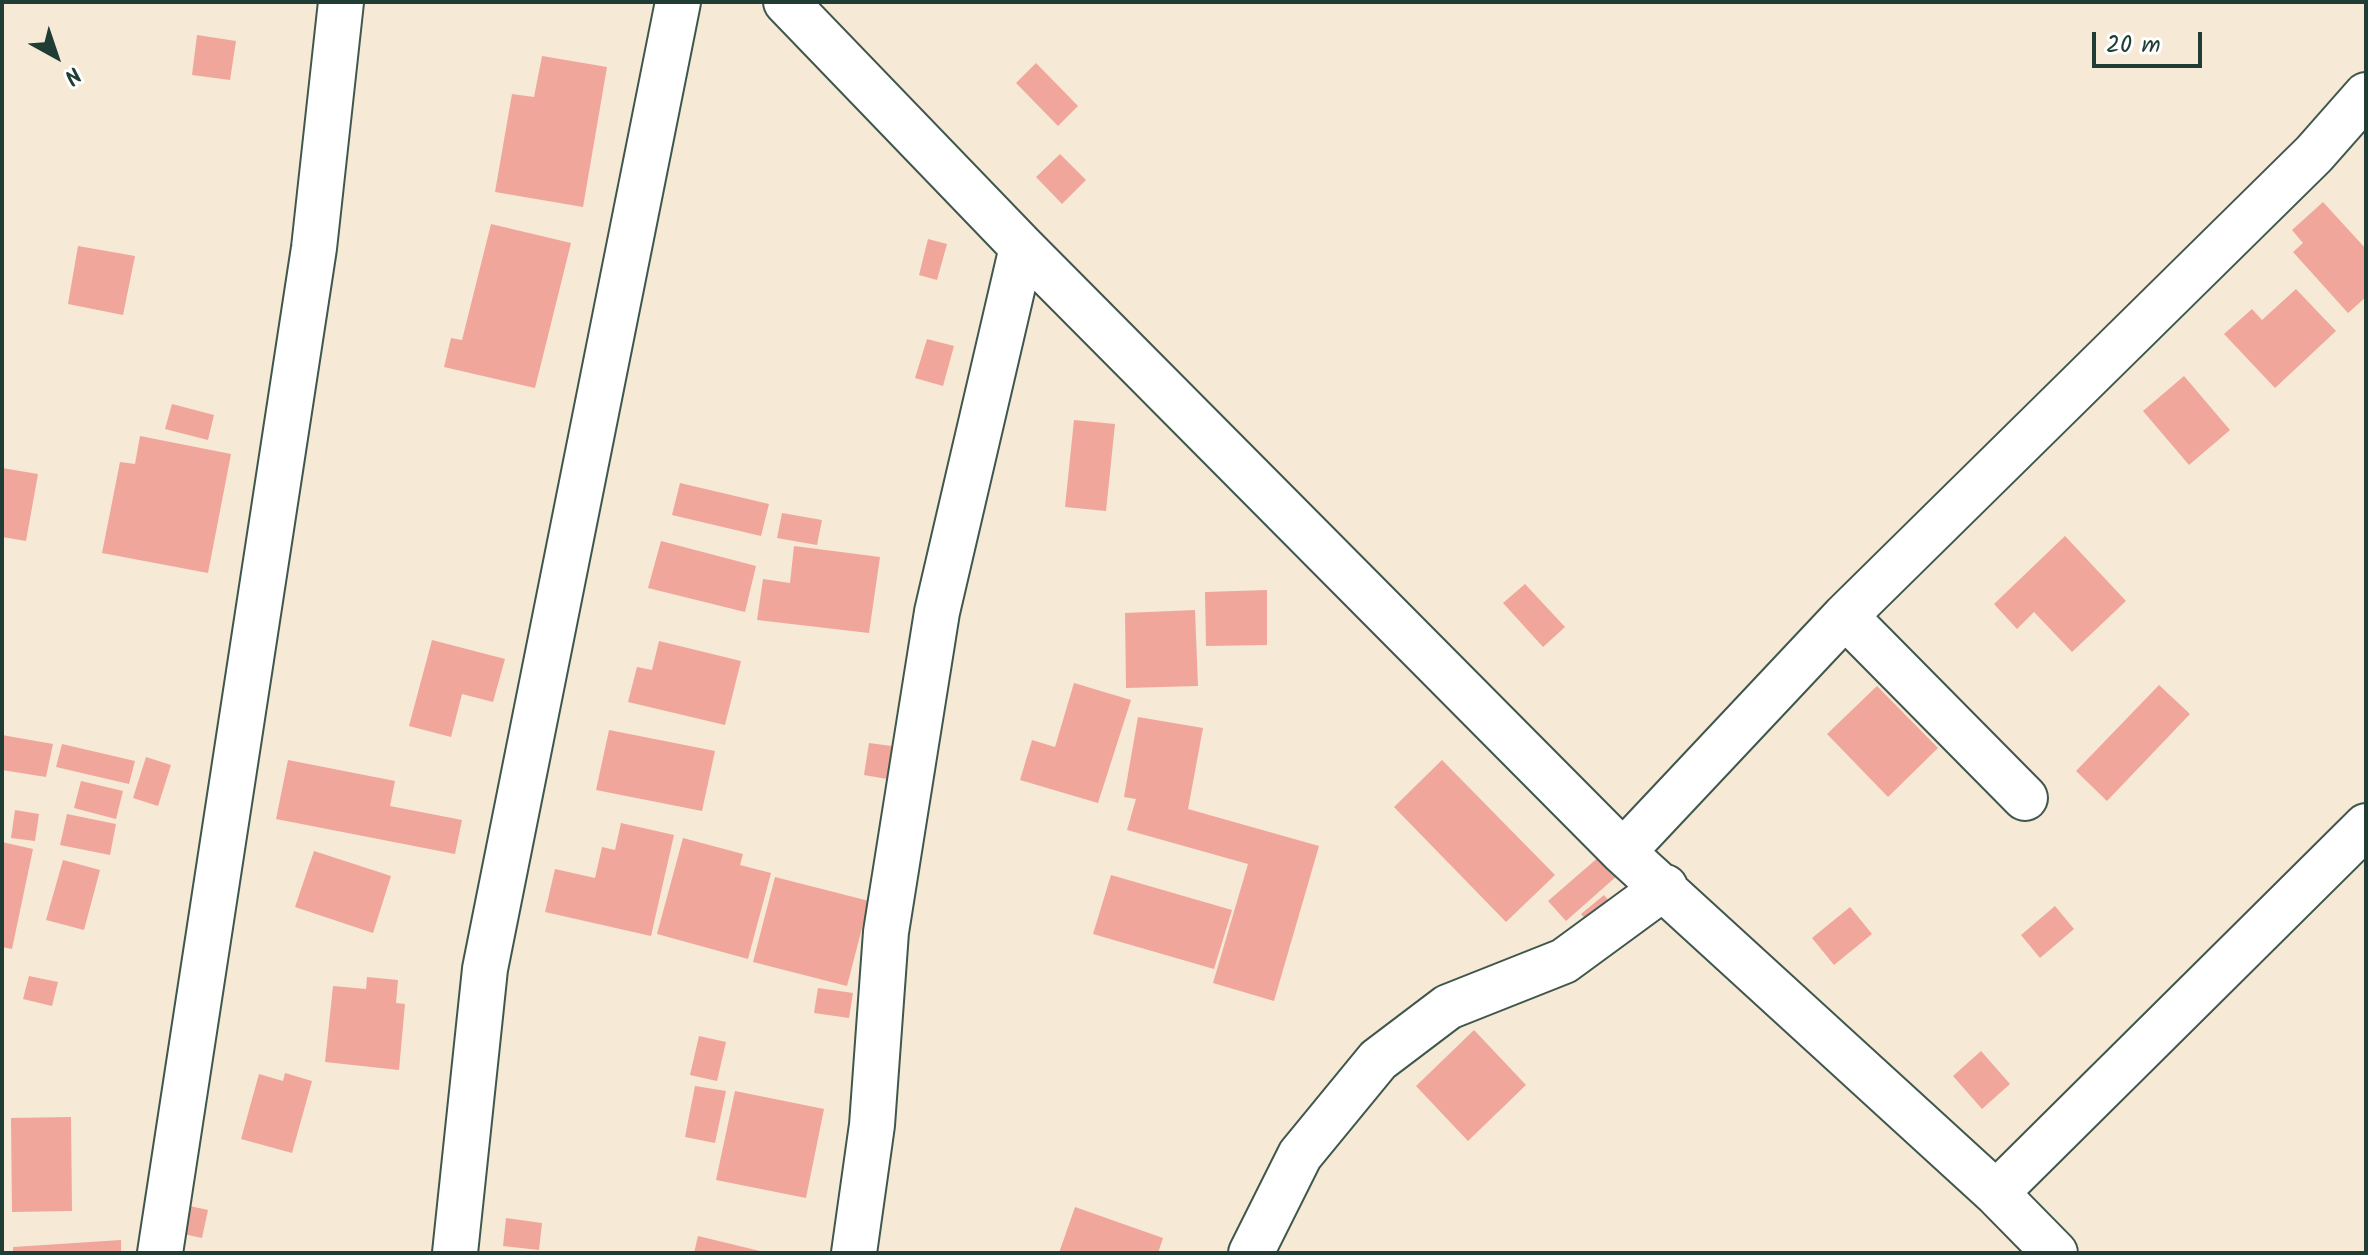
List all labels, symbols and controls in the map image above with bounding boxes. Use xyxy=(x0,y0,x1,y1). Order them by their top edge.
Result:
north arrow xyxy=(16,16,96,96)
scale bar xyxy=(2096,16,2206,66)
text: 20 m xyxy=(2106,26,2161,65)
text: N xyxy=(55,57,88,93)

